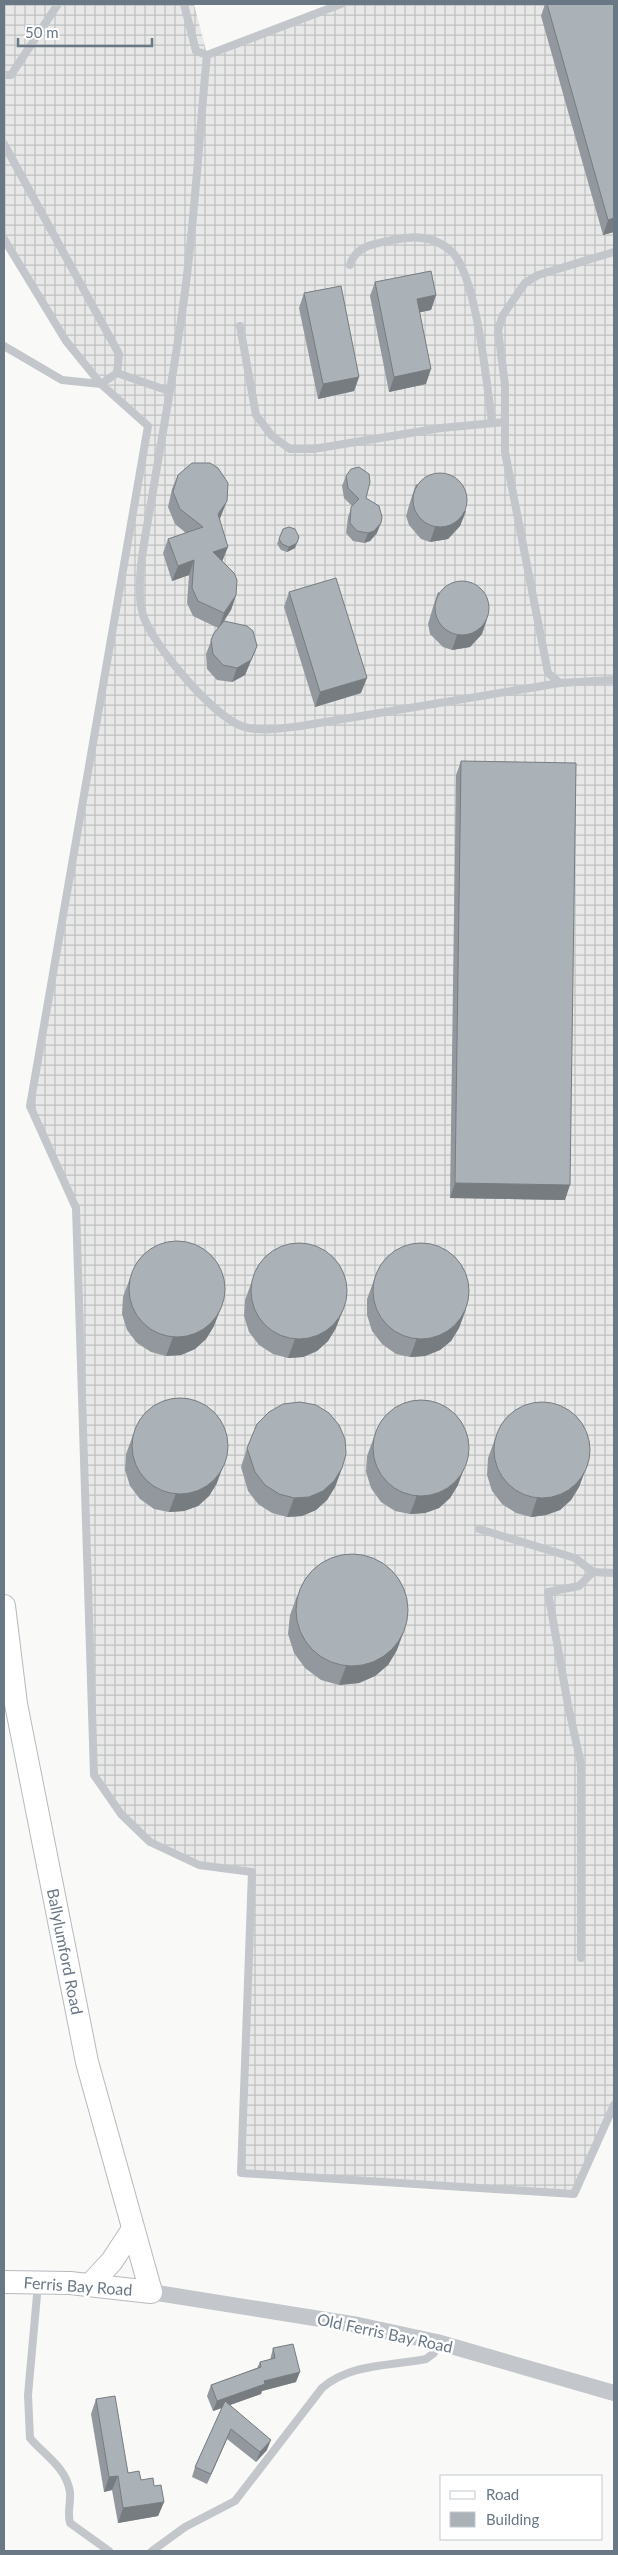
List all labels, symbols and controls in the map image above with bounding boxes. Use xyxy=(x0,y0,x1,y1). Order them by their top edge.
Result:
scale bar xyxy=(18,15,151,47)
text: 50 m xyxy=(25,23,59,41)
street label: Ballylumford Road xyxy=(44,1887,87,2016)
street label: Ferris Bay Road xyxy=(23,2272,133,2299)
street label: Old Ferris Bay Road xyxy=(316,2309,455,2356)
legend xyxy=(440,2475,603,2540)
text: Road xyxy=(486,2485,519,2503)
text: Building xyxy=(486,2510,539,2528)

